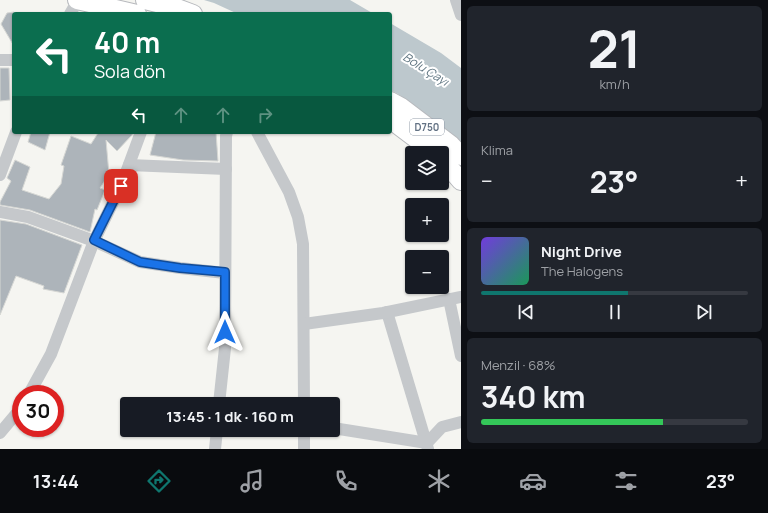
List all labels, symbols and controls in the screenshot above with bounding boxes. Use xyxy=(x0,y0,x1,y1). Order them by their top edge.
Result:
text: 21 xyxy=(588,13,641,84)
text: 40 m xyxy=(94,23,160,61)
icon: left xyxy=(28,28,80,80)
water label: Bolu Çayı xyxy=(400,48,453,90)
text: Sola dön xyxy=(94,59,166,83)
text: km/h xyxy=(599,75,630,93)
icon: left xyxy=(128,104,150,126)
icon: ahead xyxy=(170,104,192,126)
icon: ahead xyxy=(212,104,234,126)
icon: right xyxy=(254,104,276,126)
road number: D750 xyxy=(410,119,444,135)
text: Klima xyxy=(481,141,513,159)
map controls xyxy=(405,146,449,294)
button: layers xyxy=(405,146,449,190)
text: 23° xyxy=(590,161,639,202)
text: − xyxy=(481,166,493,196)
text: + xyxy=(735,166,748,196)
pin xyxy=(104,169,138,203)
icon: arrive xyxy=(110,175,132,197)
button: + xyxy=(405,198,449,242)
text: Night Drive xyxy=(541,241,622,262)
button: − xyxy=(405,250,449,294)
text: The Halogens xyxy=(541,262,623,280)
icon: previous xyxy=(515,301,537,323)
icon: pause xyxy=(604,301,626,323)
icon: next xyxy=(693,301,715,323)
position arrow xyxy=(204,311,246,353)
text: Menzil · 68% xyxy=(481,356,555,374)
text: 340 km xyxy=(481,376,586,417)
speed limit sign: 30 xyxy=(12,385,64,437)
text: 13:45 · 1 dk · 160 m xyxy=(166,406,294,427)
icon: directions xyxy=(145,467,173,495)
icon: music xyxy=(238,467,266,495)
icon: phone xyxy=(332,467,360,495)
icon: climate xyxy=(425,467,453,495)
icon: car xyxy=(519,467,547,495)
icon: filters xyxy=(612,467,640,495)
text: 13:44 xyxy=(33,469,79,493)
text: 23° xyxy=(706,469,735,493)

